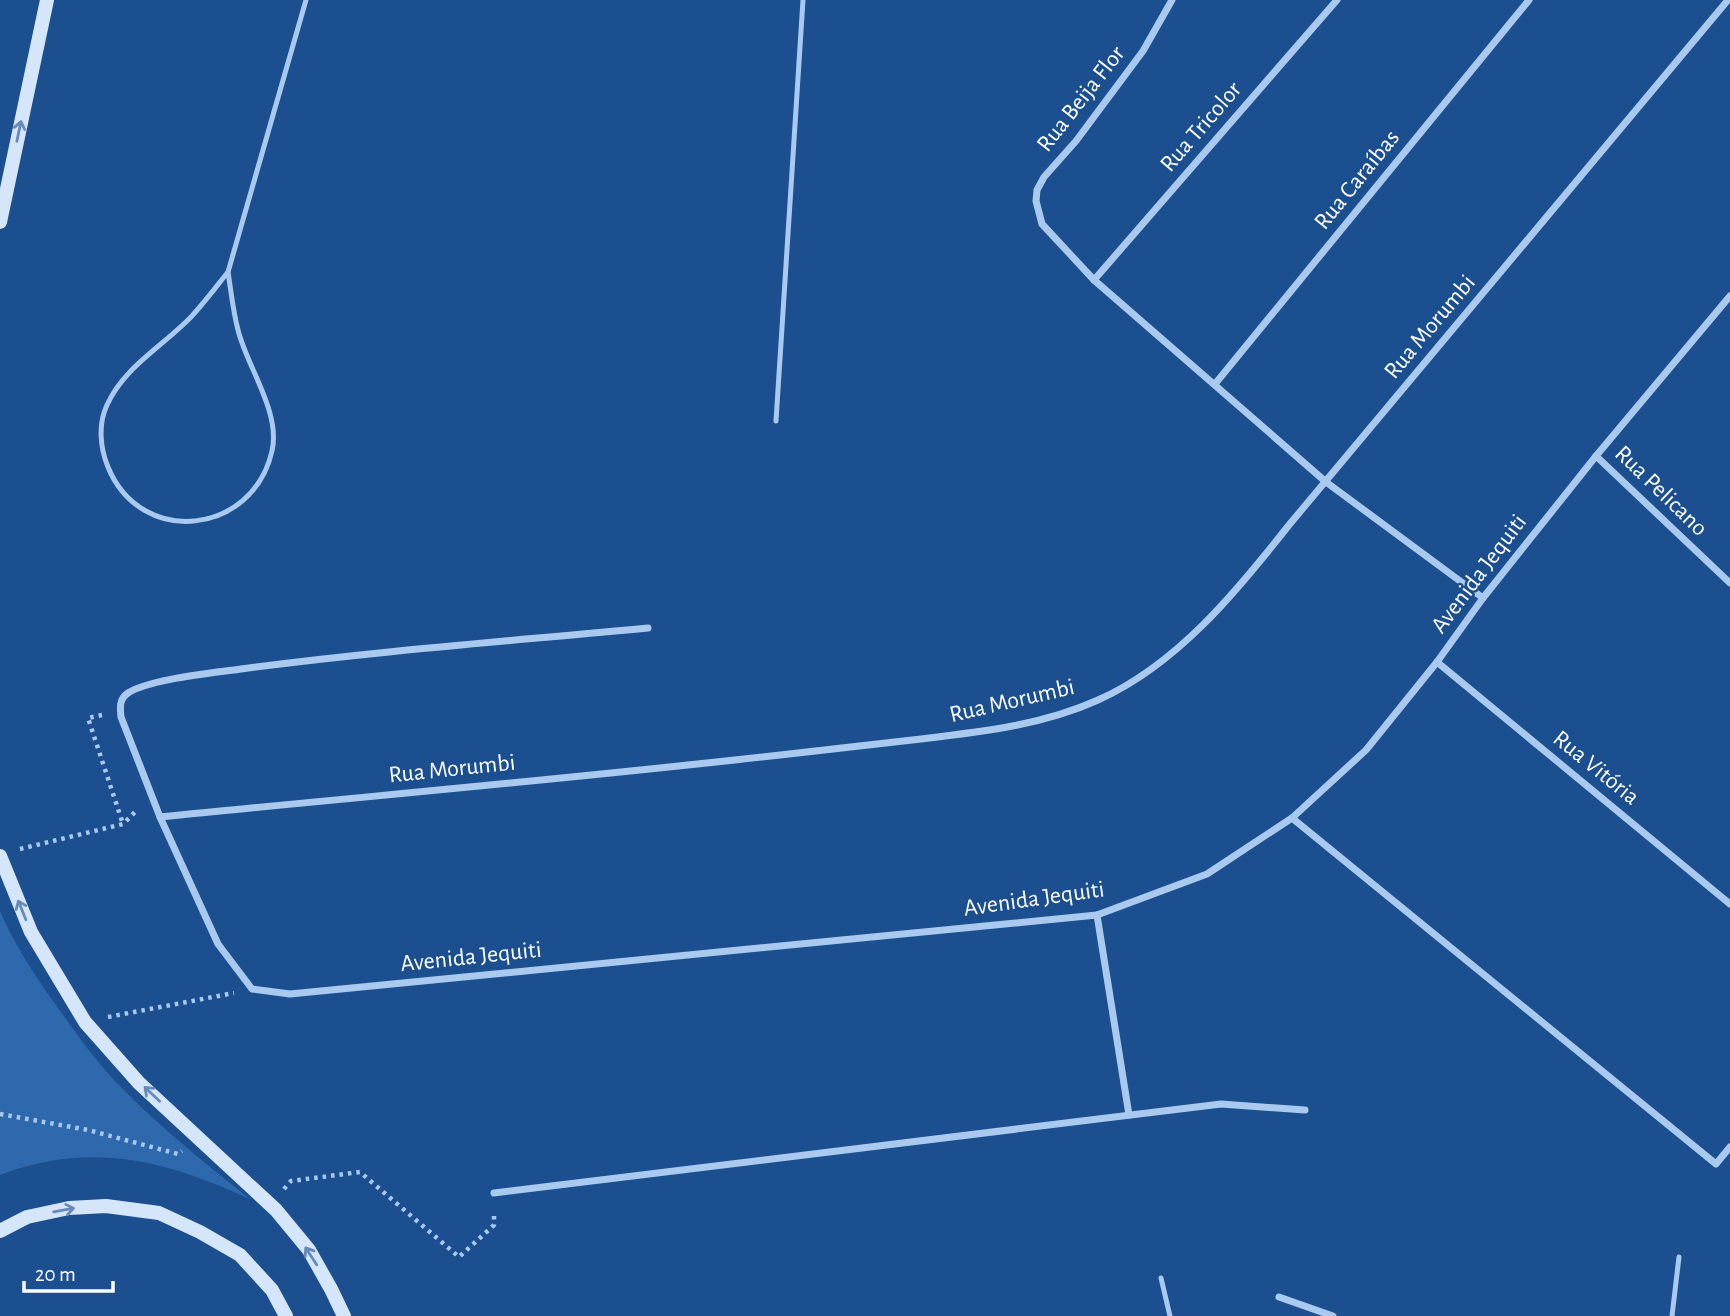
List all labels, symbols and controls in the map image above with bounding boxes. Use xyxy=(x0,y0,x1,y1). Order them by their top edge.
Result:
street label: Rua Beija Flor xyxy=(1033,42,1130,156)
street label: Rua Tricolor xyxy=(1156,77,1246,176)
one-way arrow xyxy=(13,120,27,143)
street label: Rua Caraíbas xyxy=(1310,126,1404,234)
street label: Rua Morumbi xyxy=(1380,271,1480,383)
street label: Rua Pelicano xyxy=(1610,441,1712,541)
street label: Avenida Jequiti xyxy=(1427,510,1531,638)
street label: Rua Morumbi xyxy=(947,675,1077,727)
street label: Rua Vitória xyxy=(1548,726,1644,810)
street label: Rua Morumbi xyxy=(387,750,517,788)
street label: Avenida Jequiti xyxy=(962,877,1106,921)
one-way arrow xyxy=(15,900,28,921)
street label: Avenida Jequiti xyxy=(399,938,543,976)
one-way arrow xyxy=(144,1086,161,1103)
one-way arrow xyxy=(52,1203,75,1216)
one-way arrow xyxy=(304,1247,319,1266)
scale bar xyxy=(24,1250,114,1294)
text: 20 m xyxy=(35,1264,76,1285)

